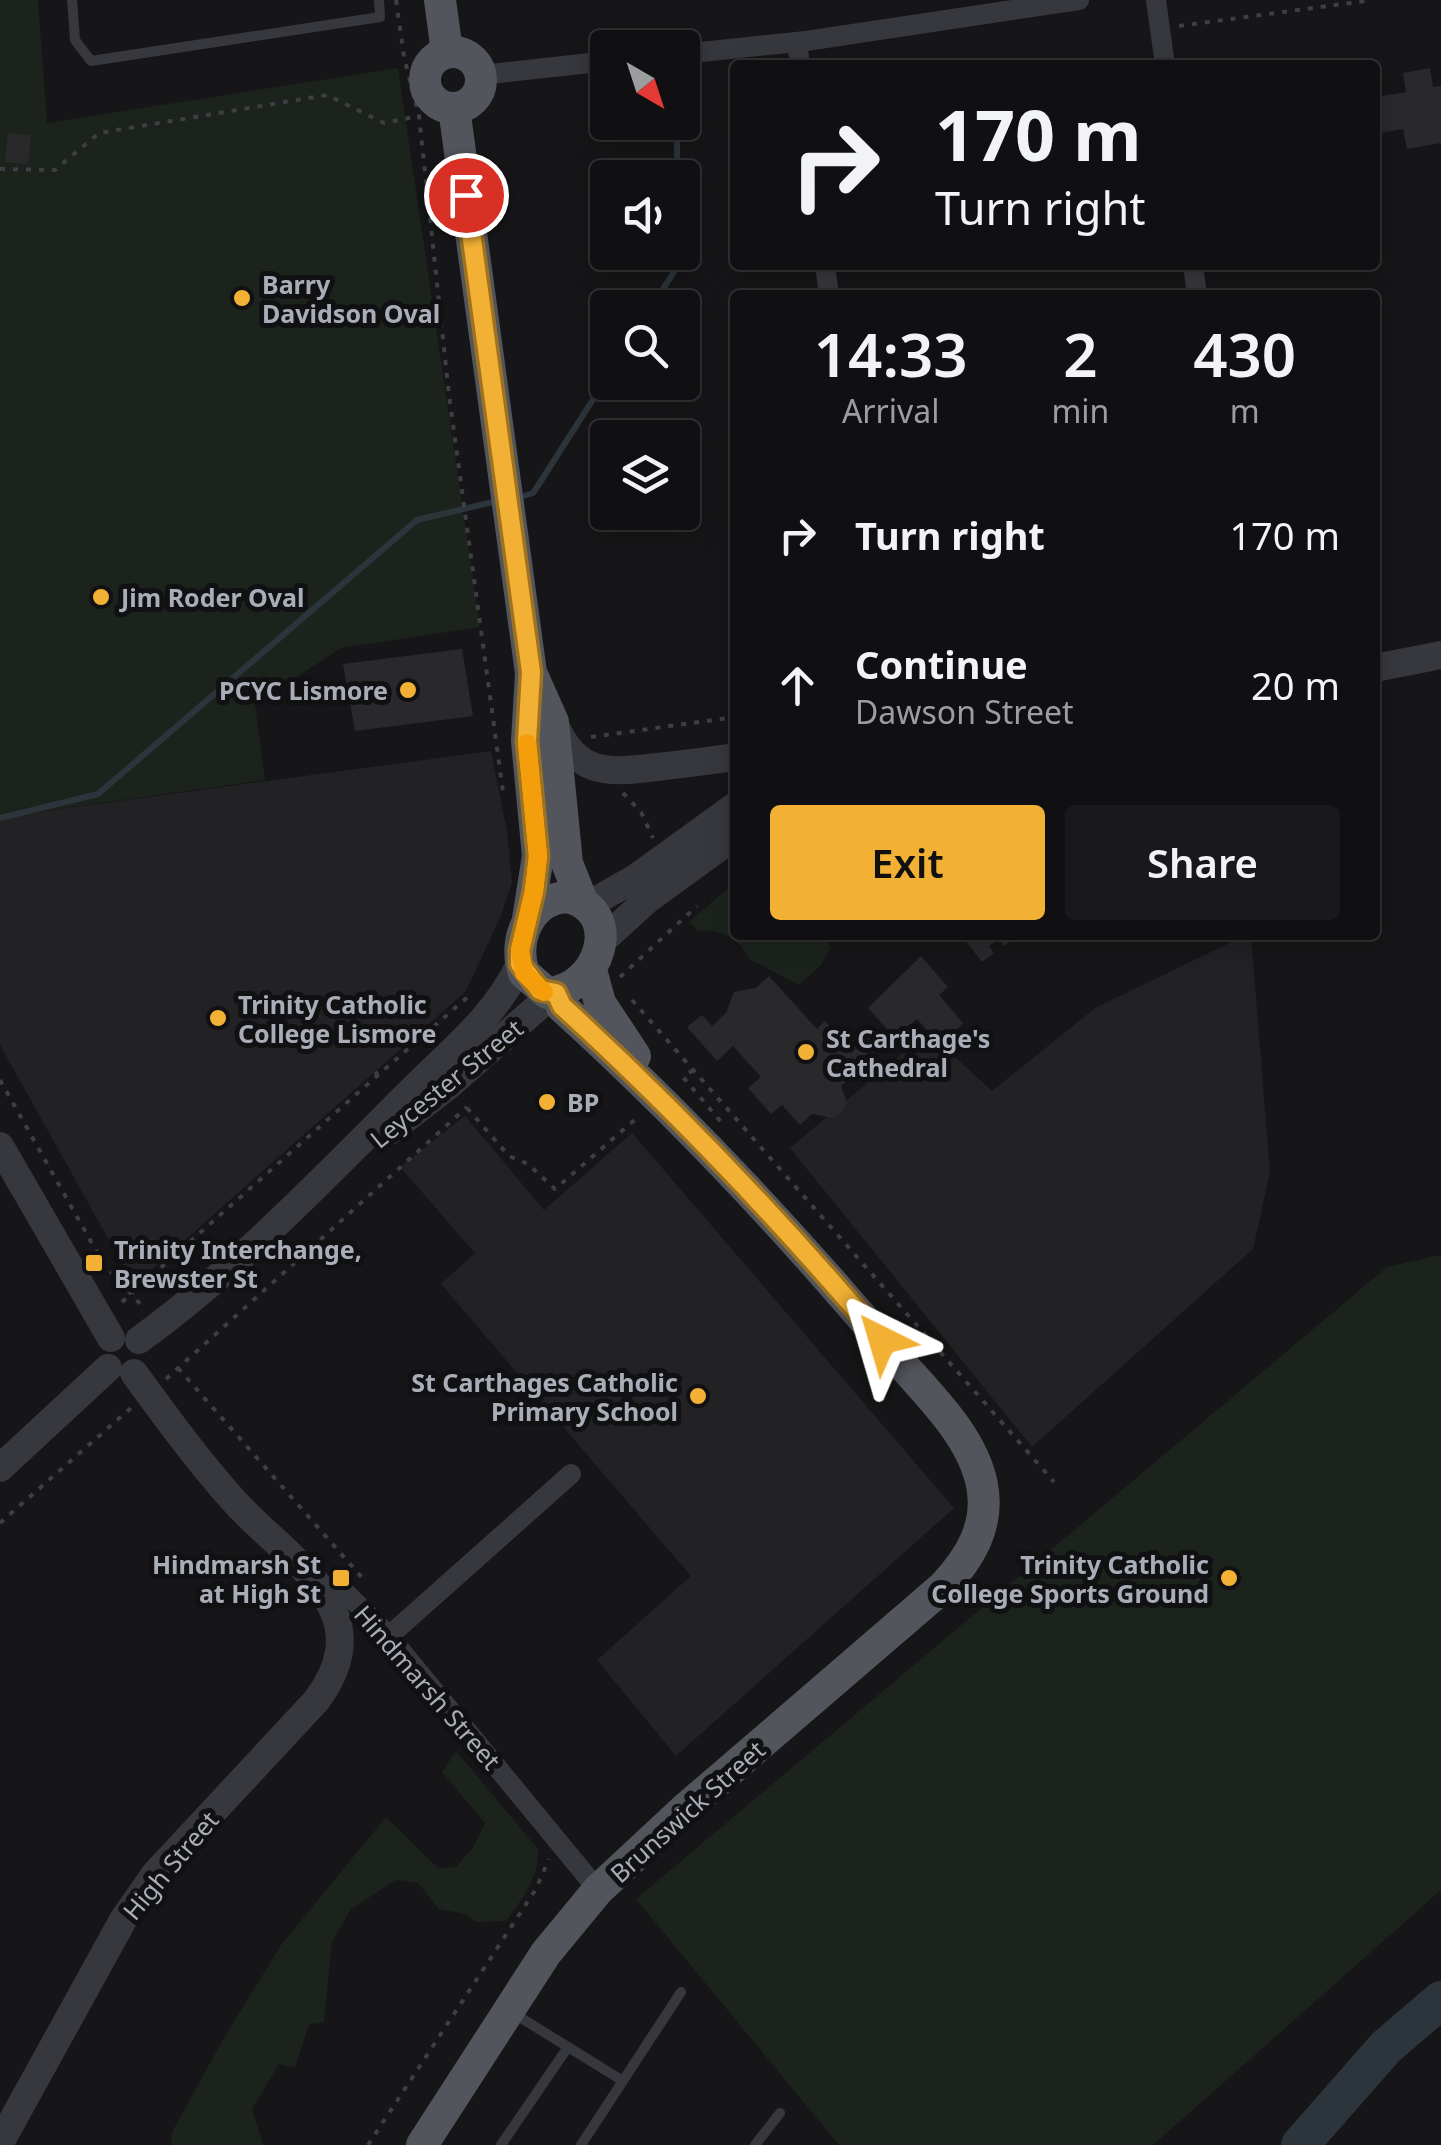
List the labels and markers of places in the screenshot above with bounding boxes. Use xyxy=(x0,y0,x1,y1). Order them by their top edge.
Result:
pin xyxy=(424,153,509,238)
place label: Barry Davidson Oval xyxy=(262,267,440,330)
marker: Barry Davidson Oval xyxy=(231,287,253,309)
place label: Jim Roder Oval xyxy=(119,580,305,614)
marker: Jim Roder Oval xyxy=(90,586,112,608)
place label: PCYC Lismore xyxy=(219,673,388,707)
marker: PCYC Lismore xyxy=(397,679,419,701)
place label: Trinity Catholic College Lismore xyxy=(238,987,436,1050)
marker: Trinity Catholic College Lismore xyxy=(207,1007,229,1029)
place label: St Carthage's Cathedral xyxy=(826,1021,990,1084)
marker: St Carthage's Cathedral xyxy=(795,1041,817,1063)
place label: BP xyxy=(567,1085,599,1119)
marker: BP xyxy=(536,1091,558,1113)
place label: Trinity Interchange, Brewster St xyxy=(114,1232,362,1295)
marker: Trinity Interchange, Brewster St xyxy=(83,1252,105,1274)
place label: St Carthages Catholic Primary School xyxy=(411,1365,678,1428)
marker: St Carthages Catholic Primary School xyxy=(687,1385,709,1407)
place label: Hindmarsh St at High St xyxy=(152,1547,321,1610)
place label: Trinity Catholic College Sports Ground xyxy=(931,1547,1209,1610)
marker: Hindmarsh St at High St xyxy=(330,1567,352,1589)
marker: Trinity Catholic College Sports Ground xyxy=(1218,1567,1240,1589)

